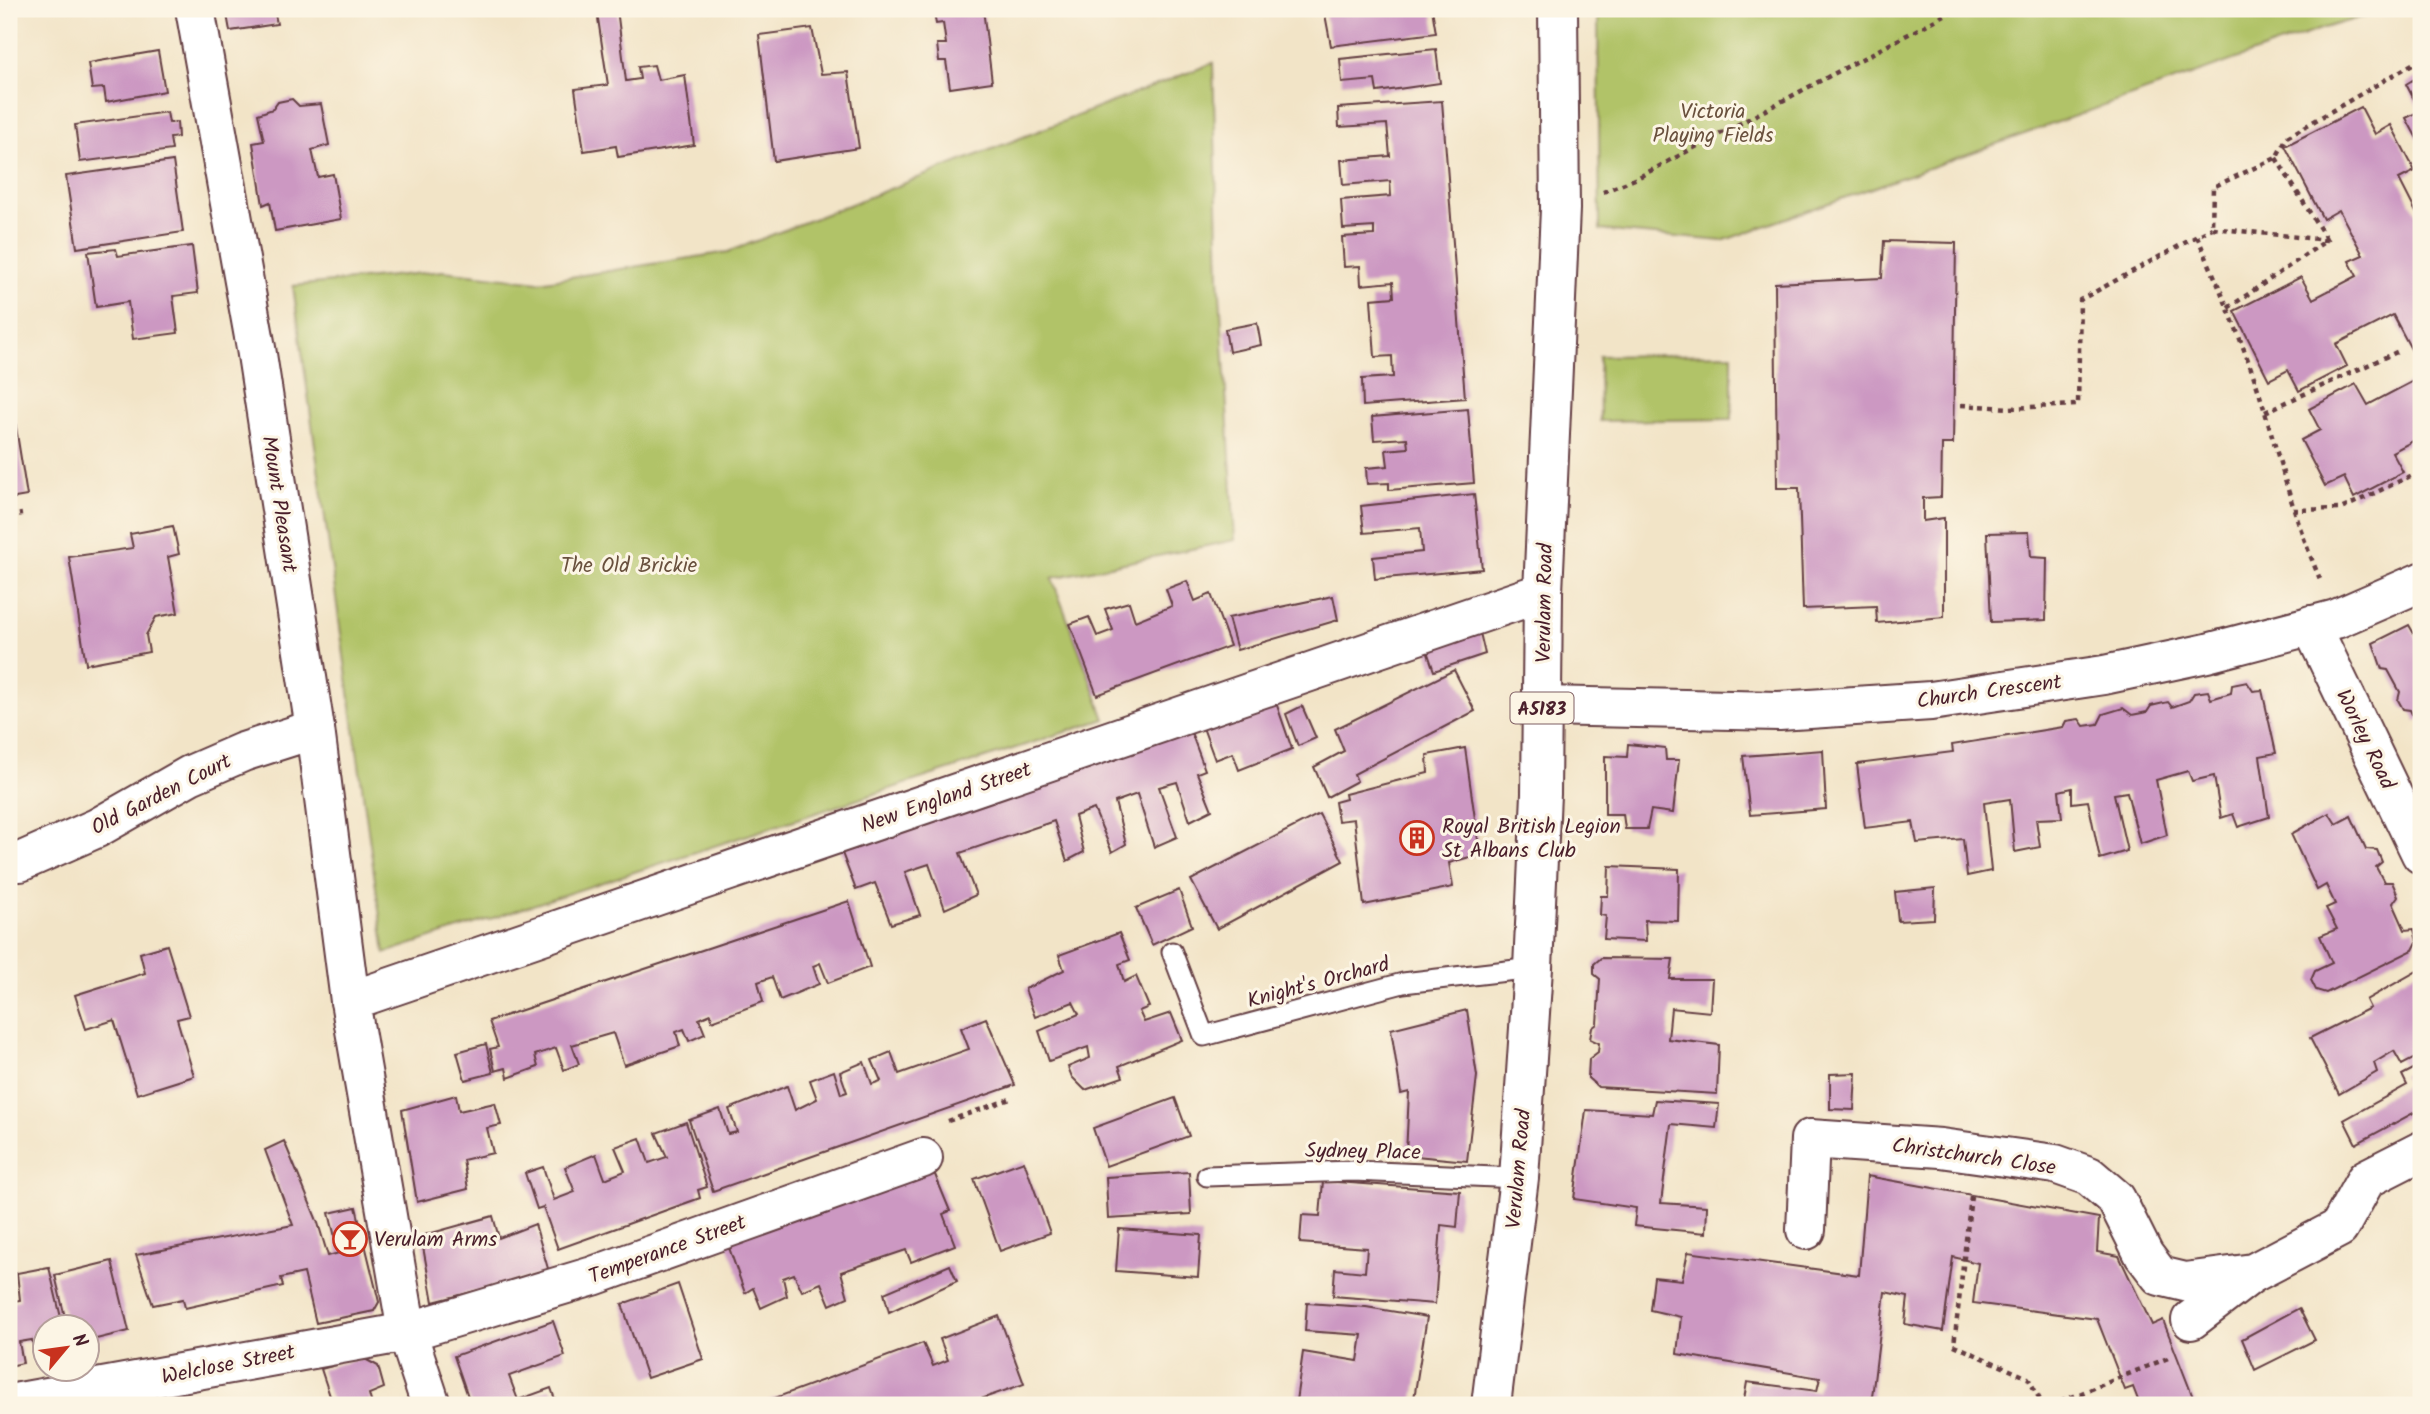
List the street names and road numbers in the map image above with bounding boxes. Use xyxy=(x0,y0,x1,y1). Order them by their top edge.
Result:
street label: Mount Pleasant xyxy=(251,434,306,576)
street label: Verulam Road xyxy=(1528,542,1563,663)
street label: Church Crescent xyxy=(1915,666,2065,719)
street label: Worley Road xyxy=(2326,684,2403,796)
road number: A5183 xyxy=(1510,692,1574,723)
street label: Old Garden Court xyxy=(86,745,238,845)
street label: New England Street xyxy=(857,754,1037,843)
street label: Knight's Orchard xyxy=(1244,948,1394,1018)
street label: Verulam Road xyxy=(1498,1107,1541,1230)
street label: Christchurch Close xyxy=(1890,1130,2058,1185)
street label: Sydney Place xyxy=(1305,1135,1422,1170)
street label: Temperance Street xyxy=(584,1206,752,1294)
street label: Welclose Street xyxy=(159,1336,299,1395)

